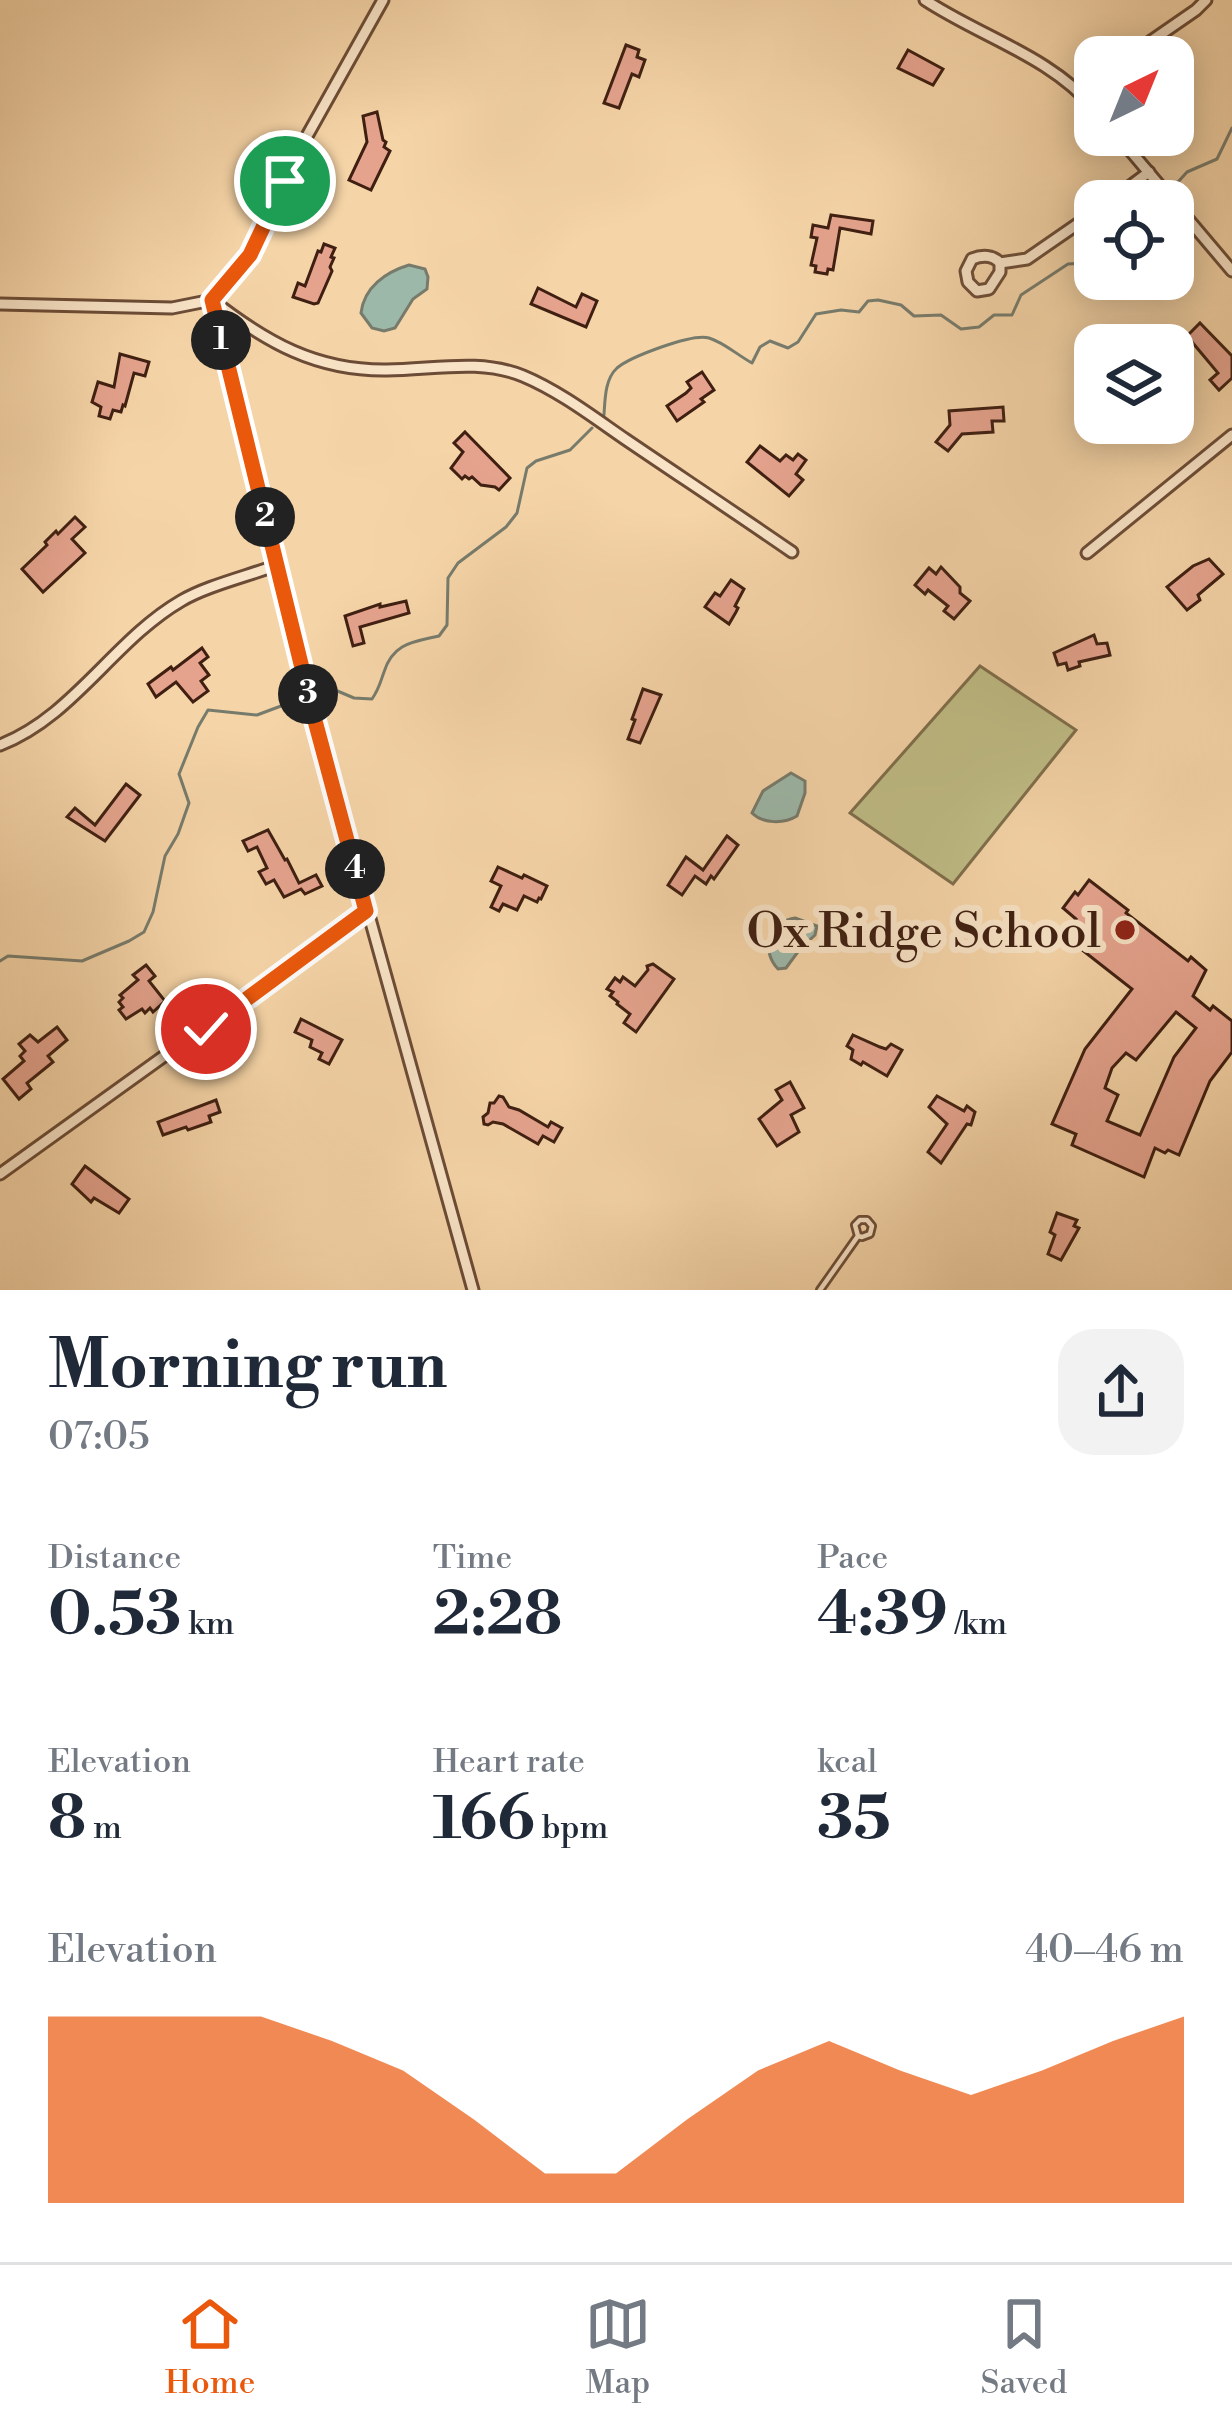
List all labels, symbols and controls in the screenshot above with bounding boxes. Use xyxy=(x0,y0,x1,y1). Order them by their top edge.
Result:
north arrow xyxy=(1074,36,1194,156)
map controls xyxy=(1074,36,1194,444)
pin xyxy=(234,130,336,232)
icon: arrive xyxy=(252,148,318,214)
button: locate xyxy=(1074,180,1194,300)
pin: 1 xyxy=(191,310,251,370)
text: 1 xyxy=(213,319,229,360)
button: layers xyxy=(1074,324,1194,444)
pin: 2 xyxy=(235,487,295,547)
text: 2 xyxy=(255,496,275,537)
pin: 3 xyxy=(278,664,338,724)
text: 3 xyxy=(298,673,318,714)
pin: 4 xyxy=(325,839,385,899)
text: 4 xyxy=(344,848,366,889)
place label: Ox Ridge School xyxy=(746,903,1101,963)
marker: Ox Ridge School xyxy=(1112,917,1138,943)
pin xyxy=(155,978,257,1080)
icon: check xyxy=(173,996,239,1062)
text: Morning run xyxy=(48,1326,447,1409)
button: share xyxy=(1058,1329,1184,1455)
text: 07:05 xyxy=(48,1413,150,1462)
text: Distance xyxy=(48,1538,181,1579)
text: Time xyxy=(433,1538,512,1579)
text: Pace xyxy=(817,1538,888,1579)
text: 0.53 xyxy=(48,1579,181,1654)
text: 2:28 xyxy=(433,1579,562,1654)
text: 4:39 xyxy=(817,1579,948,1654)
text: km xyxy=(181,1604,234,1645)
text: /km xyxy=(948,1604,1007,1645)
text: Elevation xyxy=(48,1742,191,1783)
text: Heart rate xyxy=(433,1742,585,1783)
text: kcal xyxy=(817,1742,877,1783)
text: 8 xyxy=(48,1783,86,1858)
text: 166 xyxy=(433,1783,535,1858)
text: 35 xyxy=(817,1783,891,1858)
text: m xyxy=(86,1808,122,1849)
text: bpm xyxy=(535,1808,609,1849)
text: Elevation xyxy=(48,1926,217,1975)
text: 40–46 m xyxy=(1025,1926,1184,1975)
tab: Home xyxy=(165,2291,255,2404)
tab: Map xyxy=(585,2291,651,2404)
tab: Saved xyxy=(981,2291,1067,2404)

